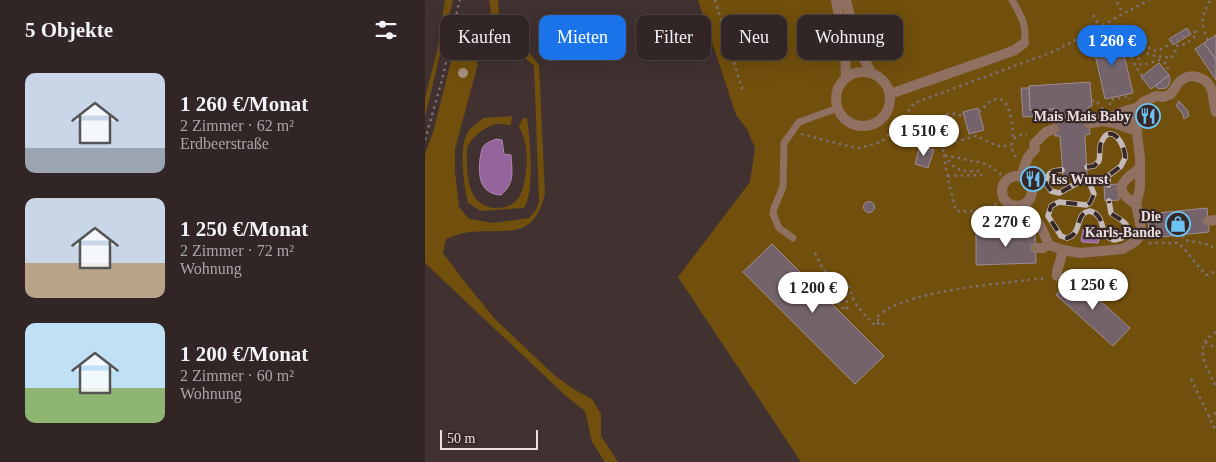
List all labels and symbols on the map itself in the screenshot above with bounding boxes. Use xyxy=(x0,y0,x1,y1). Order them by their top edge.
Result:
pin: 1 260 € xyxy=(1066,24,1158,67)
restaurant icon: Mais Mais Baby xyxy=(1135,103,1161,129)
place label: Mais Mais Baby xyxy=(1034,109,1131,124)
pin: 1 510 € xyxy=(878,114,970,157)
restaurant icon: Iss Wurst xyxy=(1020,166,1046,192)
place label: Iss Wurst xyxy=(1051,172,1109,187)
pin: 2 270 € xyxy=(960,206,1052,248)
place label: Die Karls-Bande xyxy=(1085,209,1161,240)
shop icon: Die Karls-Bande xyxy=(1165,211,1191,237)
pin: 1 250 € xyxy=(1047,268,1139,311)
pin: 1 200 € xyxy=(767,272,859,314)
scale bar xyxy=(440,427,537,450)

